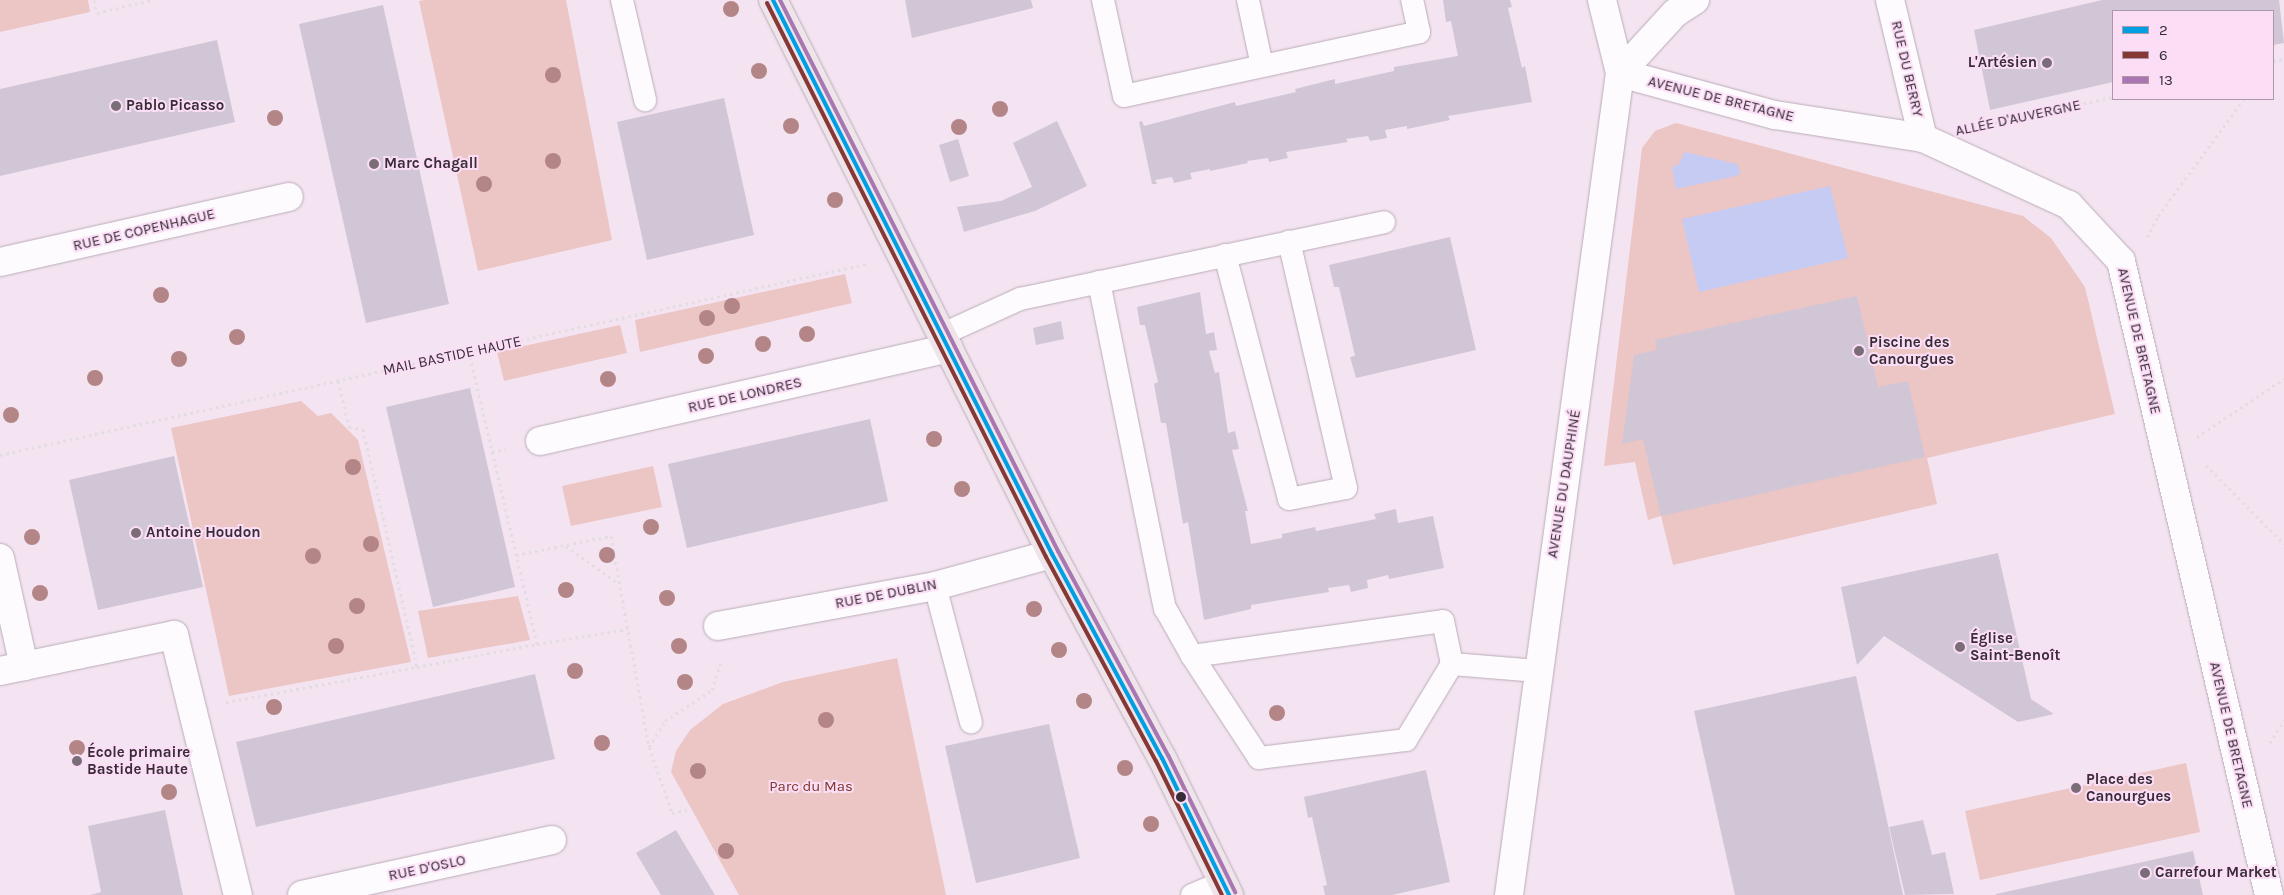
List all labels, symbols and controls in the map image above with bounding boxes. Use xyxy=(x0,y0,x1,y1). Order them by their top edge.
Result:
legend xyxy=(2112,10,2274,100)
street label: RUE DU BERRY xyxy=(1887,19,1927,119)
text: 2 xyxy=(2159,21,2168,39)
text: 6 xyxy=(2159,46,2168,64)
place label: L'Artésien xyxy=(1968,54,2037,72)
marker: L'Artésien xyxy=(2041,57,2053,69)
text: 13 xyxy=(2159,71,2173,89)
street label: AVENUE DE BRETAGNE xyxy=(1646,72,1796,126)
street label: ALLÉE D'AUVERGNE xyxy=(1954,96,2082,140)
place label: Pablo Picasso xyxy=(126,97,224,115)
marker: Pablo Picasso xyxy=(110,100,122,112)
place label: Marc Chagall xyxy=(384,155,478,173)
marker: Marc Chagall xyxy=(368,158,380,170)
street label: RUE DE COPENHAGUE xyxy=(71,205,217,255)
street label: AVENUE DE BRETAGNE xyxy=(2113,266,2165,416)
street label: MAIL BASTIDE HAUTE xyxy=(381,333,523,379)
place label: Piscine des Canourgues xyxy=(1869,333,1954,368)
marker: Piscine des Canourgues xyxy=(1853,345,1865,357)
street label: RUE DE LONDRES xyxy=(686,373,804,417)
street label: AVENUE DU DAUPHINÉ xyxy=(1543,409,1585,559)
place label: Antoine Houdon xyxy=(146,524,261,542)
marker: Antoine Houdon xyxy=(130,527,142,539)
street label: RUE DE DUBLIN xyxy=(834,575,938,613)
place label: Église Saint-Benoît xyxy=(1970,629,2060,664)
marker: Église Saint-Benoît xyxy=(1954,641,1966,653)
street label: AVENUE DE BRETAGNE xyxy=(2205,660,2257,810)
place label: École primaire Bastide Haute xyxy=(87,743,190,778)
marker: École primaire Bastide Haute xyxy=(71,755,83,767)
place label: Place des Canourgues xyxy=(2086,770,2171,805)
park label: Parc du Mas xyxy=(769,778,853,796)
marker: Place des Canourgues xyxy=(2070,782,2082,794)
unlabelled marker xyxy=(1176,792,1186,802)
street label: RUE D'OSLO xyxy=(387,851,467,885)
place label: Carrefour Market xyxy=(2155,864,2277,882)
marker: Carrefour Market xyxy=(2139,867,2151,879)

